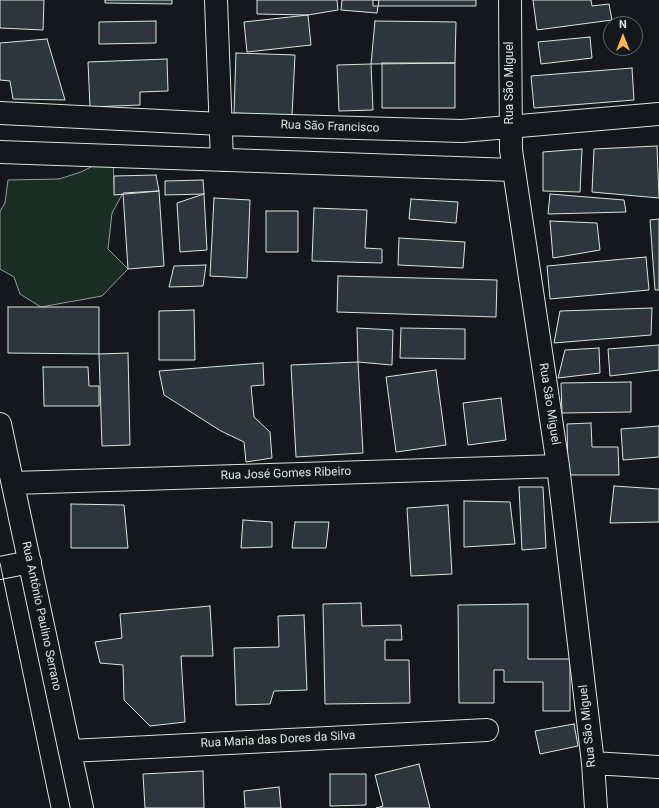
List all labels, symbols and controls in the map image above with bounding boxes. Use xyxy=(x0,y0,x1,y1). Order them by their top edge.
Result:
north arrow xyxy=(603,16,643,56)
text: N xyxy=(619,18,627,31)
street label: Rua São Miguel xyxy=(503,41,517,125)
street label: Rua São Francisco xyxy=(280,118,380,136)
street label: Rua São Miguel xyxy=(535,362,563,446)
street label: Rua José Gomes Ribeiro xyxy=(220,465,352,483)
street label: Rua Antônio Paulino Serrano xyxy=(18,540,64,692)
street label: Rua São Miguel xyxy=(577,684,599,768)
street label: Rua Maria das Dores da Silva xyxy=(200,729,356,751)

